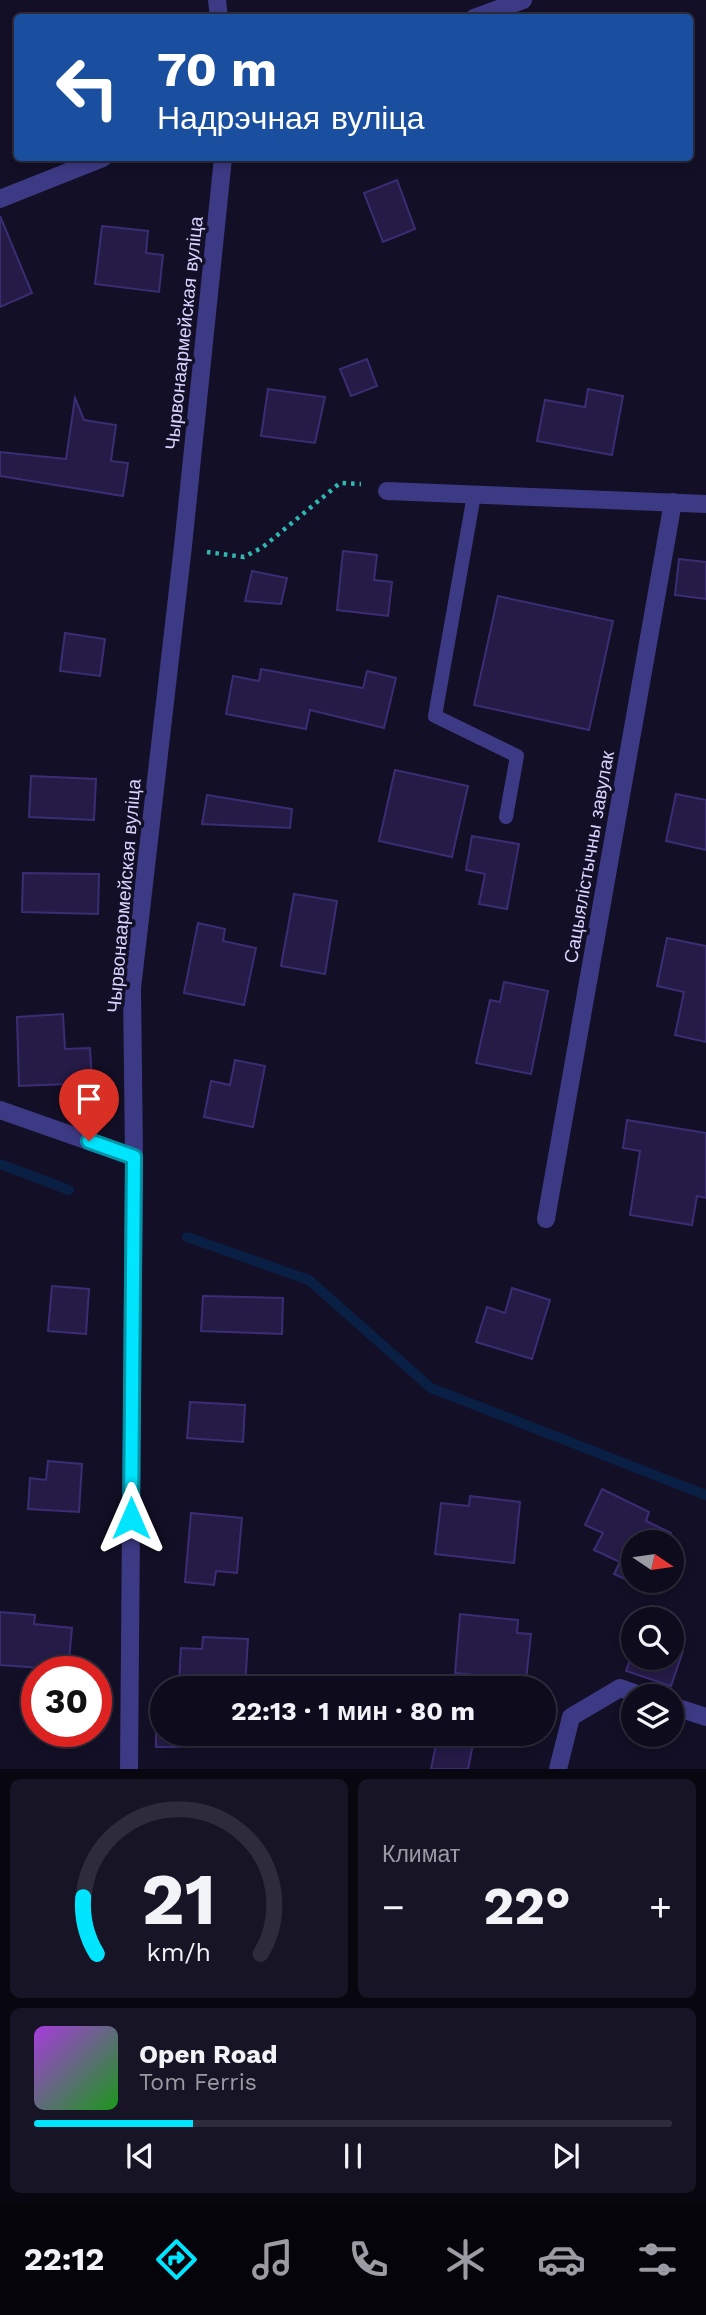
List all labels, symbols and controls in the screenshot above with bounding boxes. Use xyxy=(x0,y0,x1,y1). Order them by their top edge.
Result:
text: 70 m xyxy=(157,40,277,98)
icon: left xyxy=(42,42,133,133)
text: Надрэчная вуліца xyxy=(157,99,425,137)
street label: Чырвонаармейская вуліца xyxy=(160,215,208,451)
street label: Сацыялістычны завулак xyxy=(559,748,619,965)
street label: Чырвонаармейская вуліца xyxy=(102,778,146,1014)
pin xyxy=(59,1069,119,1141)
icon: arrive xyxy=(70,1080,108,1118)
position arrow xyxy=(94,1481,168,1555)
north arrow xyxy=(621,1530,684,1592)
map controls xyxy=(621,1530,684,1747)
button: search xyxy=(621,1607,684,1670)
speed limit sign: 30 xyxy=(21,1656,112,1747)
button: layers xyxy=(621,1684,684,1747)
text: 22:13 · 1 мин · 80 m xyxy=(231,1696,475,1726)
text: Климат xyxy=(382,1841,460,1868)
text: 21 xyxy=(142,1857,216,1943)
text: 22° xyxy=(483,1876,571,1937)
text: − xyxy=(382,1885,405,1929)
text: + xyxy=(649,1885,672,1929)
text: km/h xyxy=(147,1938,211,1967)
text: Open Road xyxy=(139,2039,277,2069)
text: Tom Ferris xyxy=(139,2069,257,2096)
icon: previous xyxy=(121,2137,159,2175)
icon: pause xyxy=(334,2137,372,2175)
icon: next xyxy=(547,2137,585,2175)
icon: directions xyxy=(152,2235,201,2284)
icon: music xyxy=(248,2235,297,2284)
icon: phone xyxy=(344,2235,393,2284)
icon: climate xyxy=(441,2235,490,2284)
icon: car xyxy=(537,2235,586,2284)
icon: filters xyxy=(633,2235,682,2284)
text: 22:12 xyxy=(24,2240,104,2278)

